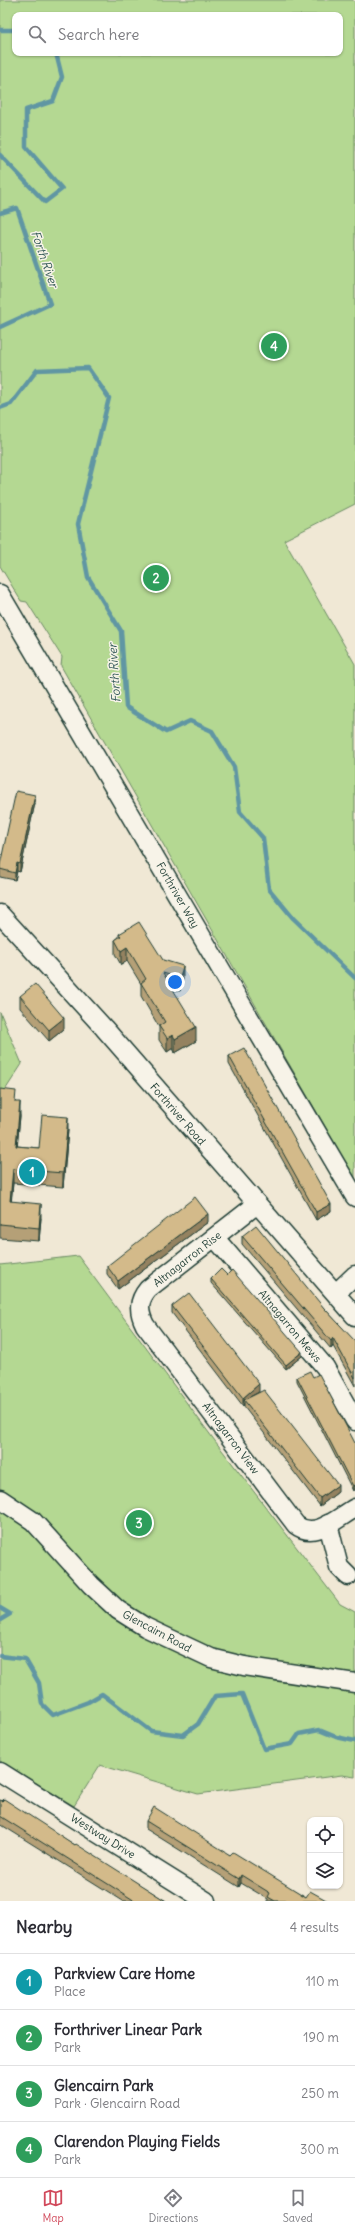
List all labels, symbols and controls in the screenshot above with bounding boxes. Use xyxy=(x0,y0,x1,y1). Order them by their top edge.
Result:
search box xyxy=(12,12,343,56)
icon: search xyxy=(26,23,48,45)
text: Search here xyxy=(58,25,139,44)
water label: Forth River xyxy=(28,229,62,291)
pin: 4 xyxy=(261,331,287,361)
pin: 2 xyxy=(143,563,169,593)
water label: Forth River xyxy=(104,641,124,703)
street label: Forthriver Way xyxy=(153,859,203,931)
your location xyxy=(165,972,185,992)
street label: Forthriver Road xyxy=(147,1080,209,1148)
pin: 1 xyxy=(19,1157,45,1187)
street label: Altnagarron Rise xyxy=(150,1228,224,1290)
street label: Altnagarron Mews xyxy=(255,1287,325,1365)
street label: Altnagarron View xyxy=(199,1399,263,1477)
pin: 3 xyxy=(126,1508,152,1538)
street label: Glencairn Road xyxy=(120,1607,194,1655)
street label: Westway Drive xyxy=(68,1810,138,1862)
map controls xyxy=(307,1817,343,1889)
button: locate xyxy=(307,1817,343,1853)
button: layers xyxy=(307,1853,343,1889)
text: Nearby xyxy=(16,1916,72,1938)
text: 4 results xyxy=(290,1919,339,1936)
text: Parkview Care Home xyxy=(54,1964,195,1983)
text: 1 xyxy=(26,1973,32,1990)
text: 110 m xyxy=(306,1973,339,1990)
text: Place xyxy=(54,1983,85,2000)
text: Forthriver Linear Park xyxy=(54,2020,202,2039)
text: 2 xyxy=(25,2029,33,2046)
text: 190 m xyxy=(303,2029,339,2046)
text: Park xyxy=(54,2039,81,2056)
text: Glencairn Park xyxy=(54,2076,154,2095)
text: 3 xyxy=(25,2085,33,2102)
text: 250 m xyxy=(301,2085,339,2102)
text: Park · Glencairn Road xyxy=(54,2095,180,2112)
text: Clarendon Playing Fields xyxy=(54,2132,220,2151)
text: 4 xyxy=(25,2141,33,2158)
text: 300 m xyxy=(300,2141,339,2158)
text: Park xyxy=(54,2151,81,2168)
tab: Map xyxy=(42,2187,64,2225)
tab: Directions xyxy=(149,2187,198,2225)
tab: Saved xyxy=(283,2187,313,2225)

